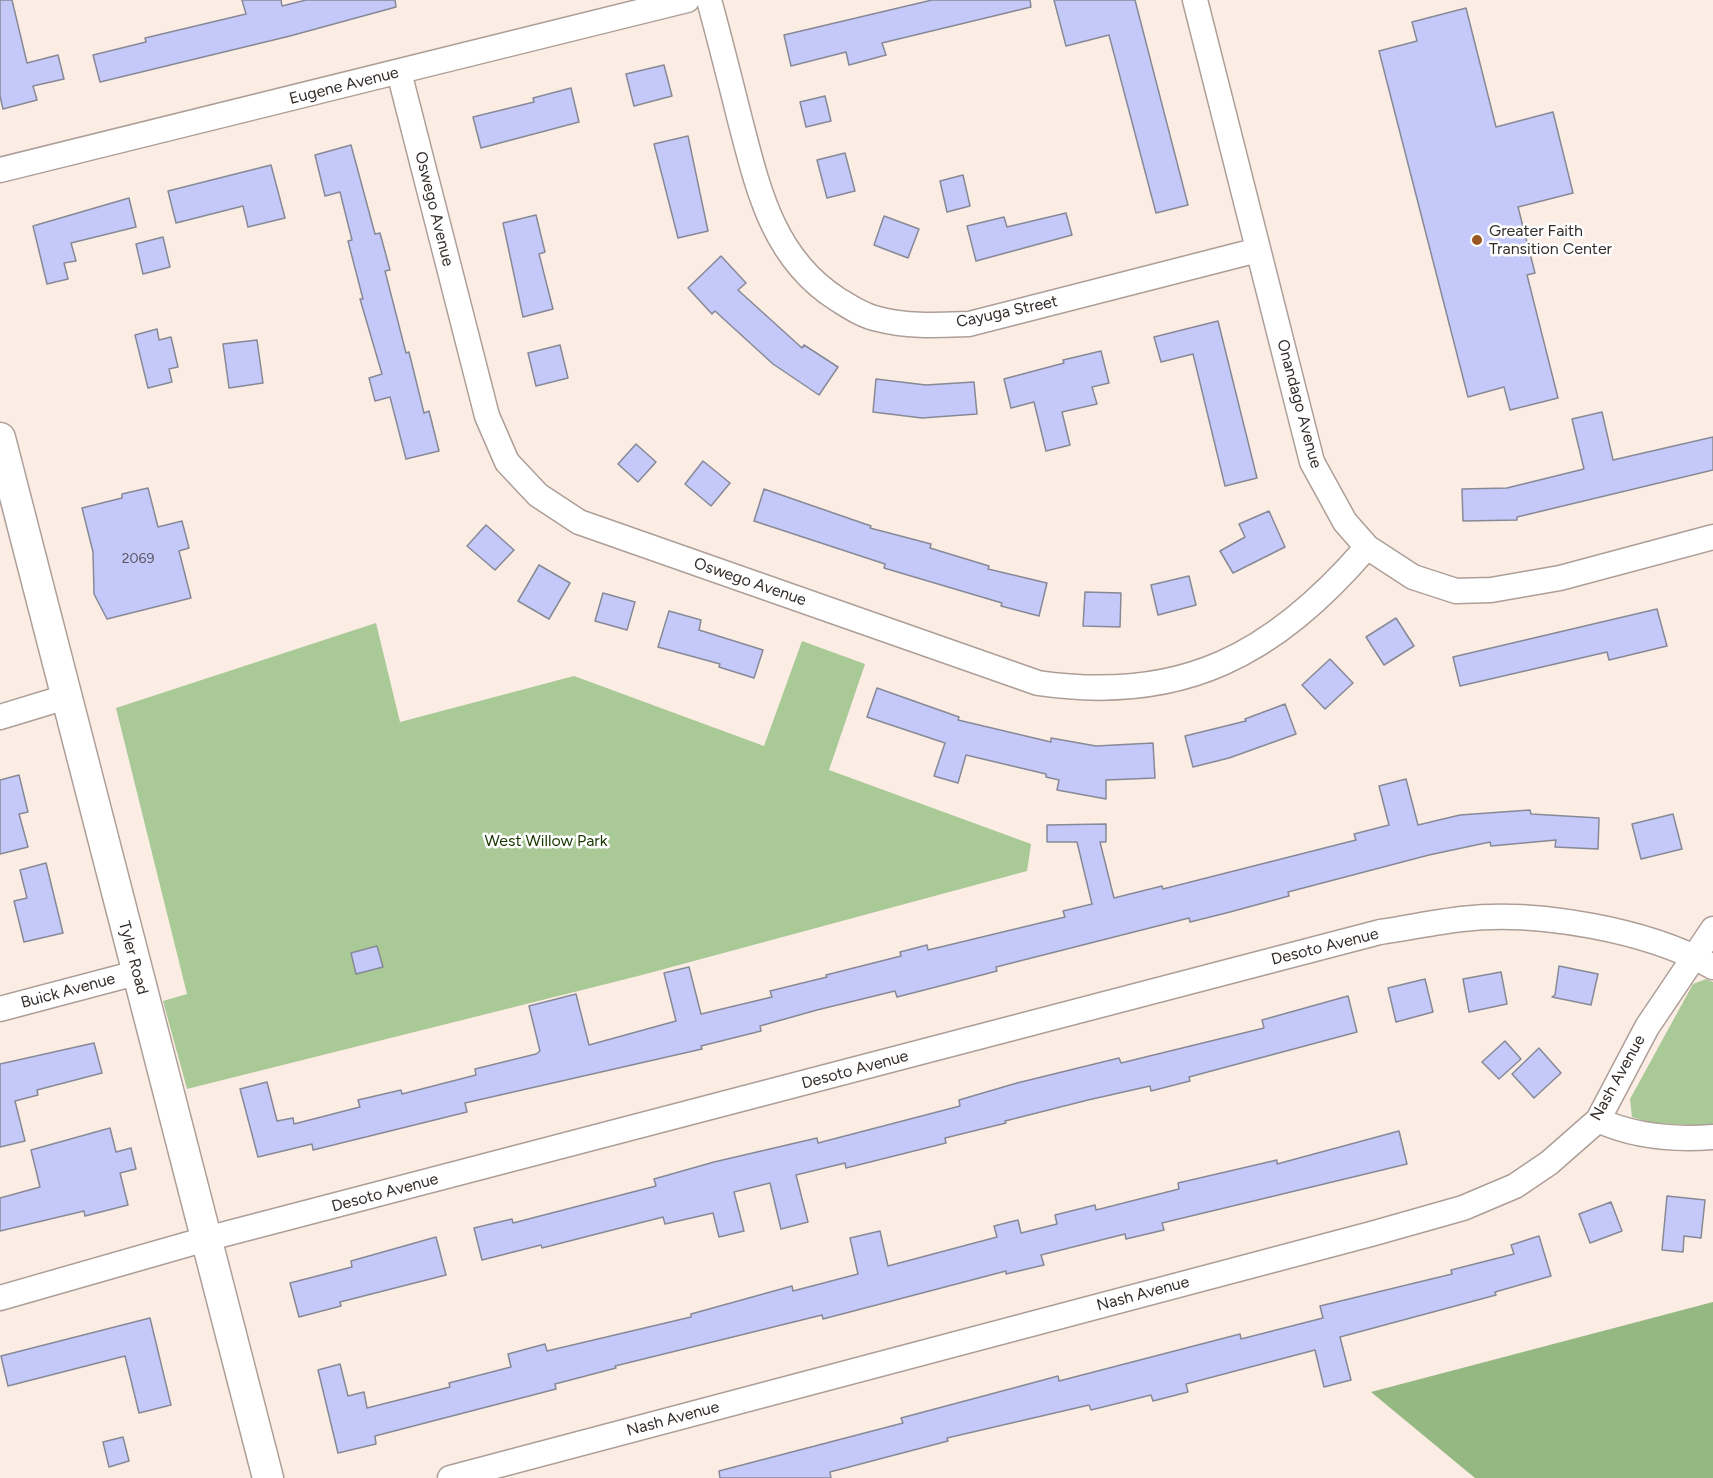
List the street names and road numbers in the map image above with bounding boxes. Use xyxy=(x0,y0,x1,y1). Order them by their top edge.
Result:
street label: Eugene Avenue xyxy=(287,63,401,109)
street label: Oswego Avenue xyxy=(410,150,458,268)
street label: Cayuga Street xyxy=(955,292,1059,332)
street label: Onandago Avenue xyxy=(1273,337,1325,471)
street label: Oswego Avenue xyxy=(691,554,809,610)
street label: Tyler Road xyxy=(114,919,152,997)
street label: Desoto Avenue xyxy=(1269,924,1381,970)
street label: Buick Avenue xyxy=(19,969,117,1013)
street label: Nash Avenue xyxy=(1587,1032,1649,1124)
street label: Desoto Avenue xyxy=(799,1047,911,1093)
street label: Desoto Avenue xyxy=(329,1170,441,1216)
street label: Nash Avenue xyxy=(1095,1272,1191,1316)
street label: Nash Avenue xyxy=(625,1397,721,1441)

